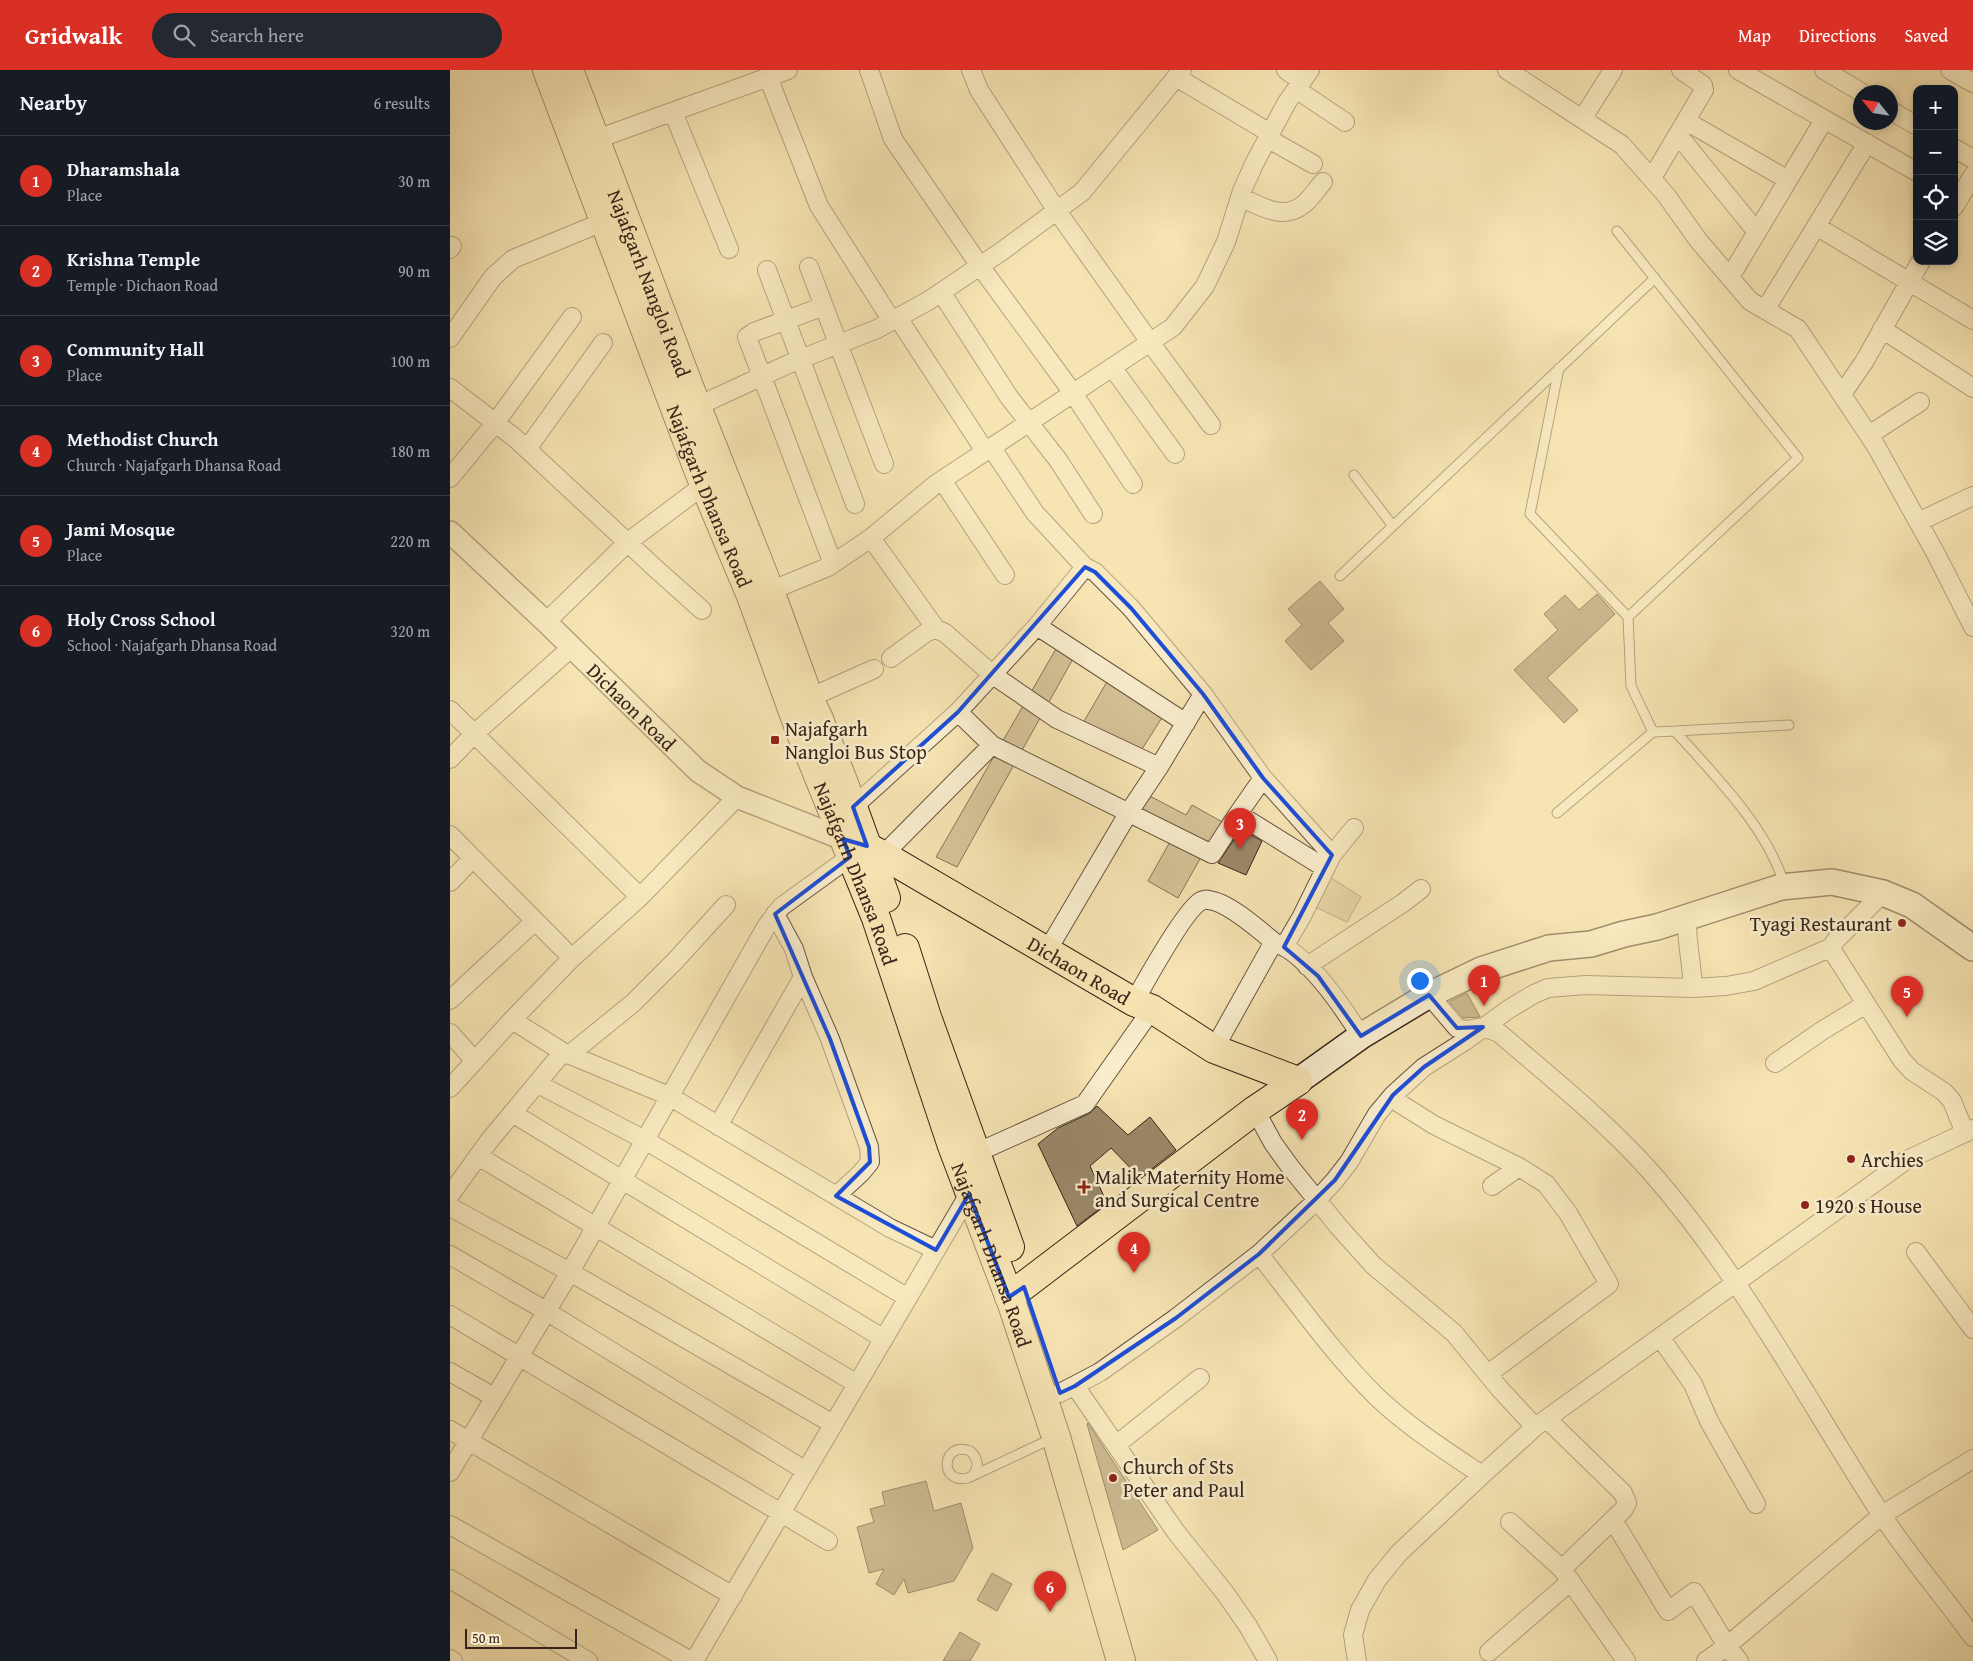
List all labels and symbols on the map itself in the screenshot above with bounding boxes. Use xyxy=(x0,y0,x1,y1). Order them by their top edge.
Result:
north arrow xyxy=(1853,85,1898,130)
street label: Najafgarh Nangloi Road xyxy=(601,185,699,381)
street label: Najafgarh Dhansa Road xyxy=(660,400,760,592)
street label: Dichaon Road xyxy=(581,656,683,757)
place label: Najafgarh Nangloi Bus Stop xyxy=(785,714,927,766)
marker: Najafgarh Nangloi Bus Stop xyxy=(769,734,781,746)
street label: Najafgarh Dhansa Road xyxy=(808,777,905,969)
pin: 3 xyxy=(1224,808,1256,849)
place label: Tyagi Restaurant xyxy=(1750,909,1892,938)
marker: Tyagi Restaurant xyxy=(1896,917,1908,929)
street label: Dichaon Road xyxy=(1022,928,1136,1012)
pin: 1 xyxy=(1468,965,1500,1006)
your location xyxy=(1407,968,1433,994)
pin: 5 xyxy=(1891,976,1923,1017)
pin: 2 xyxy=(1286,1099,1318,1140)
place label: Archies xyxy=(1861,1145,1924,1174)
marker: Archies xyxy=(1845,1153,1857,1165)
street label: Najafgarh Dhansa Road xyxy=(945,1158,1040,1351)
place label: Malik Maternity Home and Surgical Centre xyxy=(1095,1162,1285,1214)
marker: Malik Maternity Home and Surgical Centre xyxy=(1077,1180,1091,1194)
place label: 1920 s House xyxy=(1815,1191,1922,1220)
marker: 1920 s House xyxy=(1799,1199,1811,1211)
pin: 4 xyxy=(1118,1232,1150,1273)
place label: Church of Sts Peter and Paul xyxy=(1123,1452,1245,1504)
marker: Church of Sts Peter and Paul xyxy=(1107,1472,1119,1484)
pin: 6 xyxy=(1034,1571,1066,1612)
scale bar xyxy=(465,1626,578,1649)

